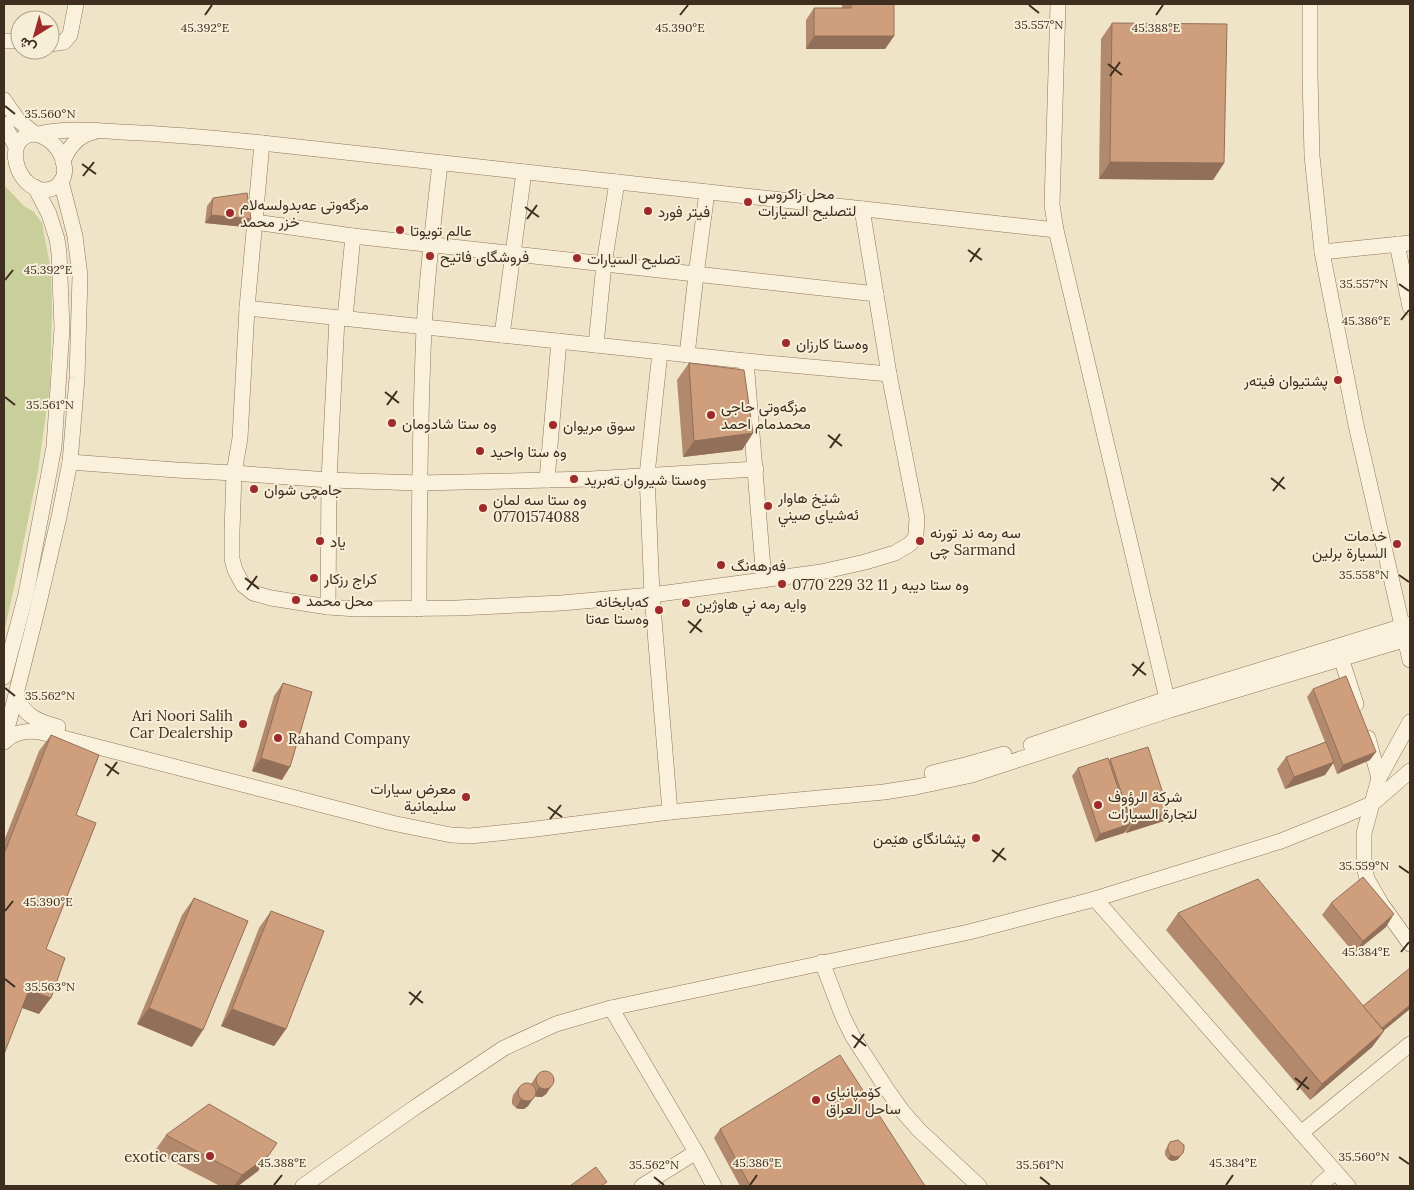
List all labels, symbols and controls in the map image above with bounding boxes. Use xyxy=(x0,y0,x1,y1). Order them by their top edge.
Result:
north arrow xyxy=(10,10,60,60)
text: 35.557°N xyxy=(1015,17,1063,32)
text: 45.392°E xyxy=(181,20,229,35)
text: 45.390°E xyxy=(655,20,705,35)
text: 45.388°E xyxy=(1132,20,1180,35)
text: ش xyxy=(15,33,39,58)
text: 35.560°N xyxy=(24,106,76,121)
place label: محل زاكروس لتصليح السيارات xyxy=(758,184,856,222)
place label: مزگەوتی عەبدولسەلام خزر محمد xyxy=(240,195,369,231)
marker: محل زاكروس لتصليح السيارات xyxy=(742,196,754,208)
place label: فيتر فورد xyxy=(658,202,710,221)
marker: فيتر فورد xyxy=(642,205,654,217)
marker: مزگەوتی عەبدولسەلام خزر محمد xyxy=(224,207,236,219)
place label: عالم تويوتا xyxy=(410,221,472,241)
marker: عالم تويوتا xyxy=(394,224,406,236)
place label: فروشگاى فاتيح xyxy=(440,247,529,268)
place label: تصليح السيارات xyxy=(587,249,681,270)
marker: فروشگاى فاتيح xyxy=(424,250,436,262)
marker: تصليح السيارات xyxy=(571,252,583,264)
text: 45.392°E xyxy=(24,262,72,277)
text: 35.557°N xyxy=(1340,276,1388,291)
text: 45.386°E xyxy=(1342,313,1390,328)
place label: وەستا کارزان xyxy=(796,334,868,353)
marker: وەستا کارزان xyxy=(780,337,792,349)
place label: پشتیوان فیتەر xyxy=(1243,371,1328,391)
marker: پشتیوان فیتەر xyxy=(1332,374,1344,386)
text: 35.561°N xyxy=(26,397,74,412)
place label: مزگەوتی حاجی محمدمام احمد xyxy=(721,397,811,434)
marker: مزگەوتی حاجی محمدمام احمد xyxy=(705,409,717,421)
place label: وه ستا شادومان xyxy=(402,414,497,433)
place label: سوق مریوان xyxy=(563,416,636,435)
marker: وه ستا شادومان xyxy=(386,417,398,429)
marker: سوق مریوان xyxy=(547,419,559,431)
place label: وه ستا واحید xyxy=(490,442,567,461)
marker: وه ستا واحید xyxy=(474,445,486,457)
place label: وەستا شیروان تەبرید xyxy=(584,470,706,489)
marker: وەستا شیروان تەبرید xyxy=(568,473,580,485)
place label: جامچی شوان xyxy=(264,480,342,500)
marker: جامچی شوان xyxy=(248,483,260,495)
place label: شێخ هاوار ئەشیای صيني xyxy=(777,488,859,528)
place label: وه ستا سه لمان 07701574088 xyxy=(493,490,587,526)
marker: شێخ هاوار ئەشیای صيني xyxy=(762,500,774,512)
marker: وه ستا سه لمان 07701574088 xyxy=(477,502,489,514)
place label: سه رمه ند تورنه چی Sarmand xyxy=(930,523,1021,560)
place label: خدمات السیارة برلین xyxy=(1312,526,1387,563)
place label: ياد xyxy=(330,532,346,551)
marker: ياد xyxy=(314,535,326,547)
marker: سه رمه ند تورنه چی Sarmand xyxy=(914,535,926,547)
marker: خدمات السیارة برلین xyxy=(1391,538,1403,550)
place label: فەرهەنگ xyxy=(731,556,786,575)
marker: فەرهەنگ xyxy=(715,559,727,571)
text: 35.558°N xyxy=(1339,567,1389,582)
place label: كراج رزكار xyxy=(323,569,378,590)
marker: كراج رزكار xyxy=(308,572,320,584)
place label: وه ستا دیبه ر 11 32 229 0770 xyxy=(792,575,969,594)
marker: وه ستا دیبه ر 11 32 229 0770 xyxy=(776,578,788,590)
place label: محل محمد xyxy=(306,591,373,610)
place label: کەبابخانە وەستا عەتا xyxy=(585,592,649,628)
marker: محل محمد xyxy=(290,594,302,606)
place label: وايه رمه ني هاوژين xyxy=(696,594,806,617)
marker: وايه رمه ني هاوژين xyxy=(680,597,692,609)
marker: کەبابخانە وەستا عەتا xyxy=(653,604,665,616)
text: 35.562°N xyxy=(25,688,75,703)
place label: Ari Noori Salih Car Dealership xyxy=(130,706,233,742)
marker: Ari Noori Salih Car Dealership xyxy=(237,718,249,730)
place label: Rahand Company xyxy=(288,729,410,748)
marker: Rahand Company xyxy=(272,732,284,744)
place label: معرض سيارات سليمانية xyxy=(370,779,456,815)
place label: شركة الرؤوف لتجارة السيارات xyxy=(1108,787,1197,823)
marker: معرض سيارات سليمانية xyxy=(460,791,472,803)
marker: شركة الرؤوف لتجارة السيارات xyxy=(1092,799,1104,811)
place label: پێشانگای هێمن xyxy=(873,829,966,849)
marker: پێشانگای هێمن xyxy=(970,832,982,844)
text: 35.559°N xyxy=(1339,858,1389,873)
text: 45.390°E xyxy=(23,894,73,909)
text: 45.384°E xyxy=(1342,944,1390,959)
text: 35.563°N xyxy=(25,979,75,994)
place label: کۆمپانیای ساحل العراق xyxy=(826,1082,901,1118)
marker: کۆمپانیای ساحل العراق xyxy=(810,1094,822,1106)
place label: exotic cars xyxy=(124,1147,200,1166)
text: 35.560°N xyxy=(1338,1149,1390,1164)
marker: exotic cars xyxy=(204,1150,216,1162)
text: 45.388°E xyxy=(258,1155,306,1170)
text: 45.386°E xyxy=(733,1155,781,1170)
text: 45.384°E xyxy=(1209,1155,1257,1170)
text: 35.562°N xyxy=(629,1157,679,1172)
text: 35.561°N xyxy=(1016,1157,1064,1172)

